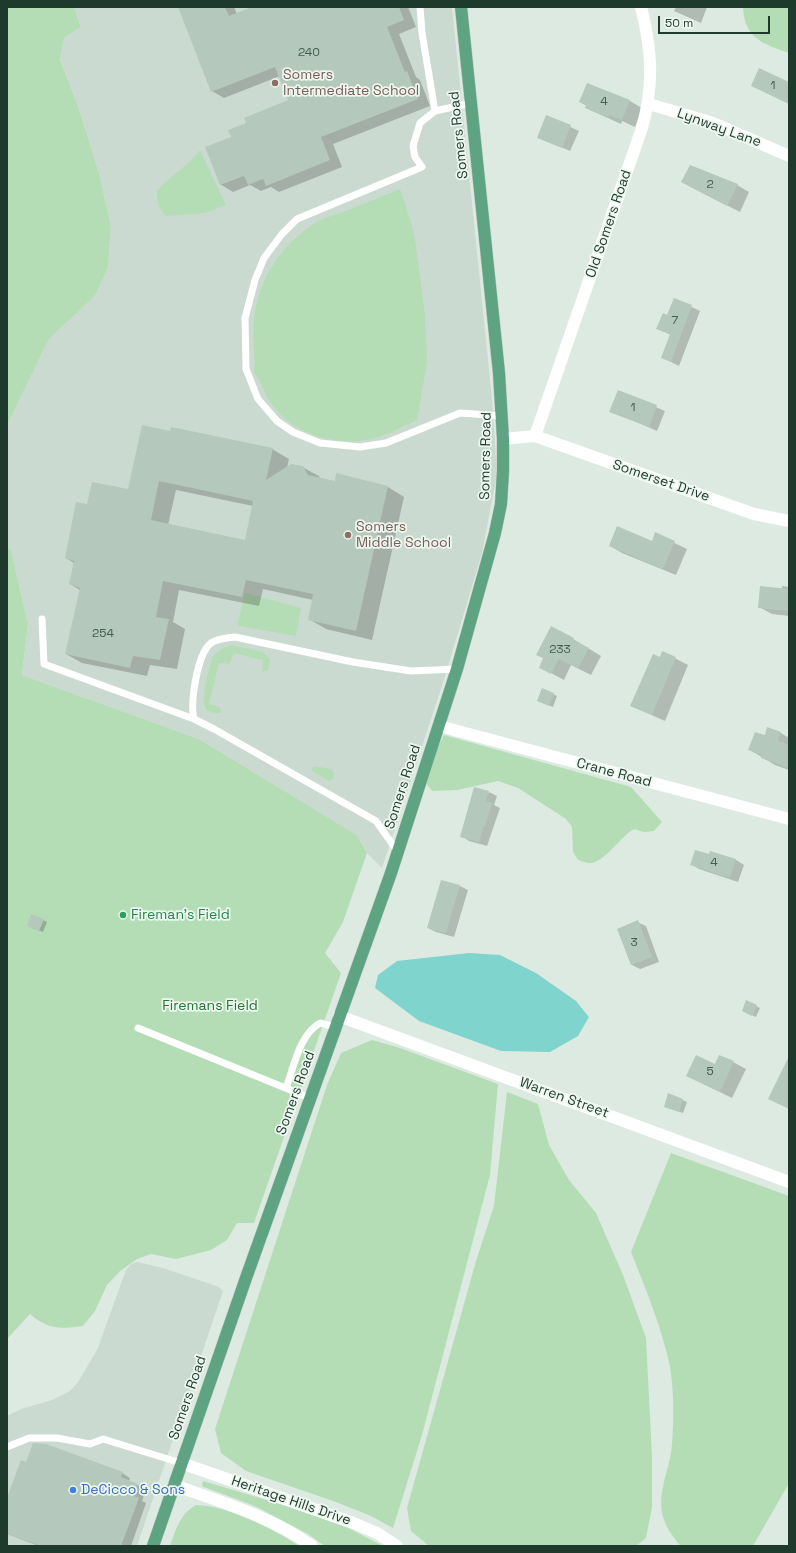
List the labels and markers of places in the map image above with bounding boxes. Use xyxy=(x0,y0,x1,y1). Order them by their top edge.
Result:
place label: Somers Intermediate School xyxy=(283,67,419,100)
marker: Somers Intermediate School xyxy=(270,78,280,88)
place label: Somers Middle School xyxy=(356,519,451,552)
marker: Somers Middle School xyxy=(343,530,353,540)
place label: Fireman's Field xyxy=(131,907,230,923)
marker: Fireman's Field xyxy=(118,910,128,920)
place label: DeCicco & Sons xyxy=(81,1482,185,1498)
marker: DeCicco & Sons xyxy=(68,1485,78,1495)

